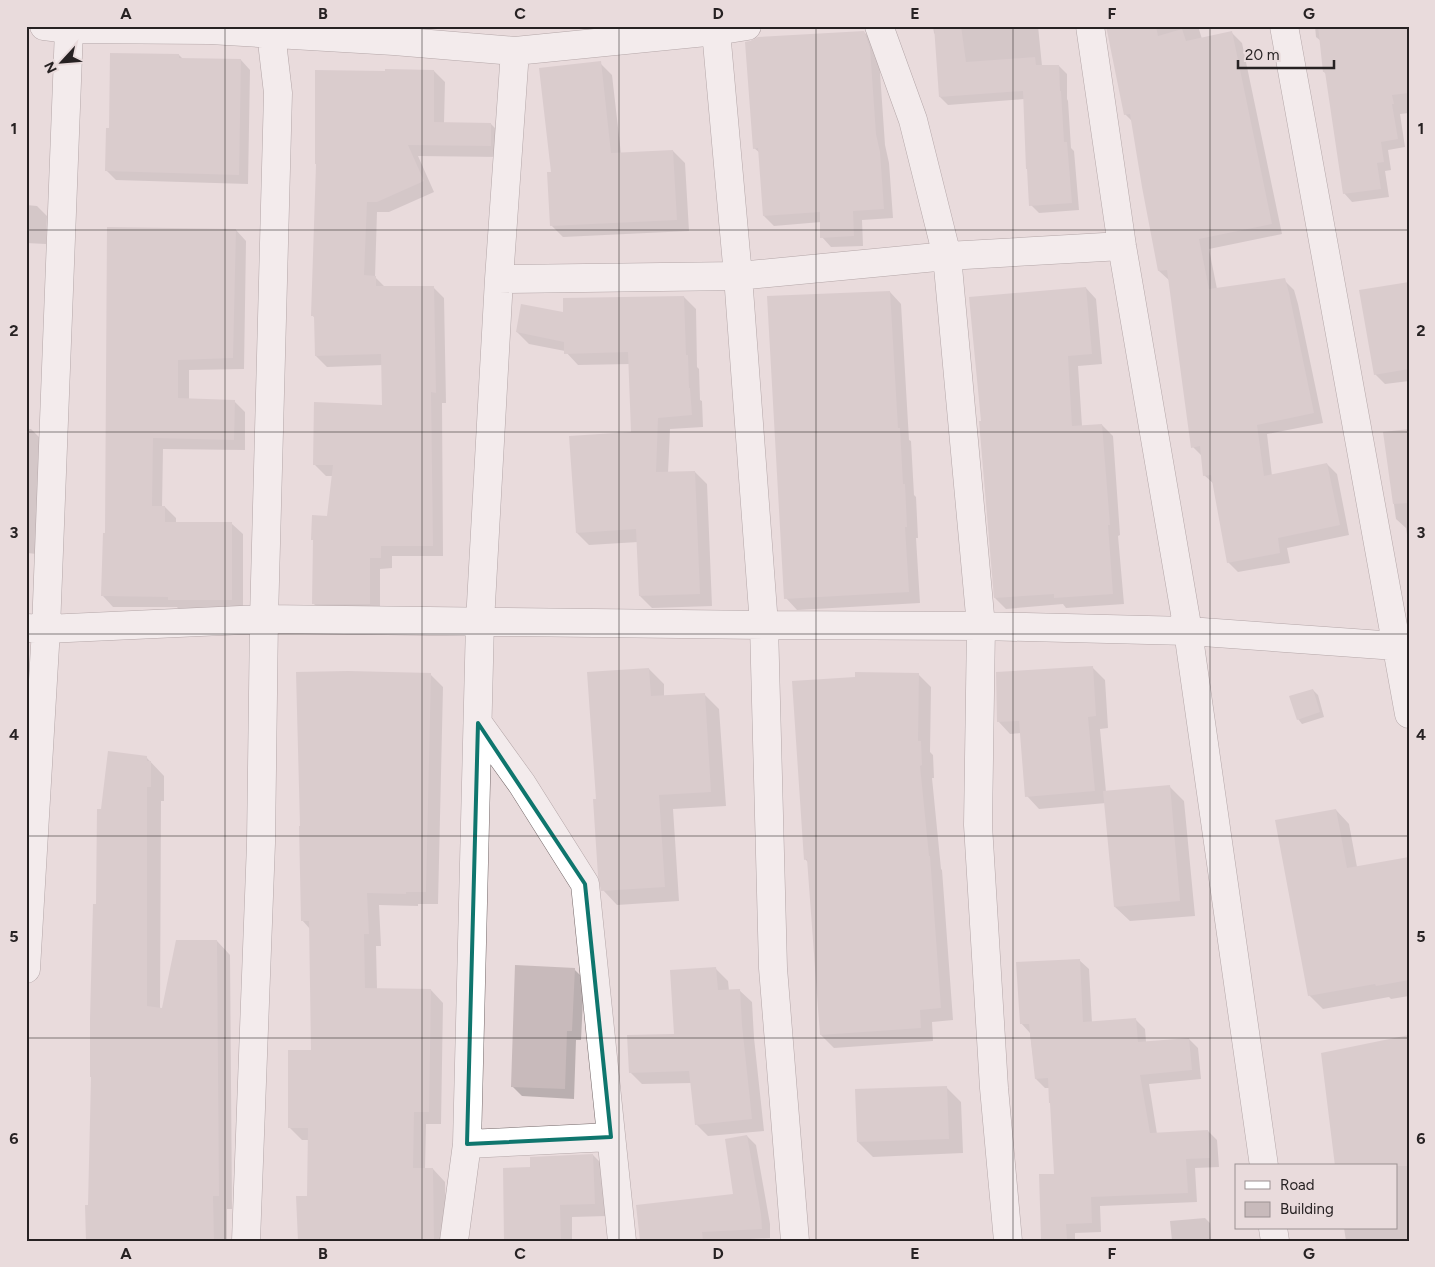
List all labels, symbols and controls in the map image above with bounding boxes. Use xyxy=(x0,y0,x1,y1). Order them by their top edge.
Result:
text: A xyxy=(120,4,132,23)
text: B xyxy=(318,4,328,23)
text: C xyxy=(514,4,526,23)
text: D xyxy=(712,4,724,23)
text: E xyxy=(910,4,920,23)
text: F xyxy=(1108,4,1117,23)
text: G xyxy=(1303,4,1315,23)
north arrow xyxy=(38,38,88,88)
scale bar xyxy=(1238,38,1334,70)
text: 20 m xyxy=(1245,46,1279,64)
text: N xyxy=(41,59,61,76)
text: 1 xyxy=(11,119,17,138)
text: 1 xyxy=(1418,119,1424,138)
text: 2 xyxy=(9,321,19,340)
text: 2 xyxy=(1416,321,1426,340)
text: 3 xyxy=(10,523,19,542)
text: 3 xyxy=(1417,523,1426,542)
text: 4 xyxy=(9,725,19,744)
text: 4 xyxy=(1416,725,1426,744)
text: 5 xyxy=(9,927,19,946)
text: 5 xyxy=(1416,927,1426,946)
text: 6 xyxy=(9,1129,19,1148)
text: 6 xyxy=(1416,1129,1426,1148)
legend xyxy=(1235,1164,1398,1230)
text: Road xyxy=(1280,1176,1315,1194)
text: Building xyxy=(1280,1200,1334,1218)
text: A xyxy=(120,1244,132,1263)
text: B xyxy=(318,1244,328,1263)
text: C xyxy=(514,1244,526,1263)
text: D xyxy=(712,1244,724,1263)
text: E xyxy=(910,1244,920,1263)
text: F xyxy=(1108,1244,1117,1263)
text: G xyxy=(1303,1244,1315,1263)

